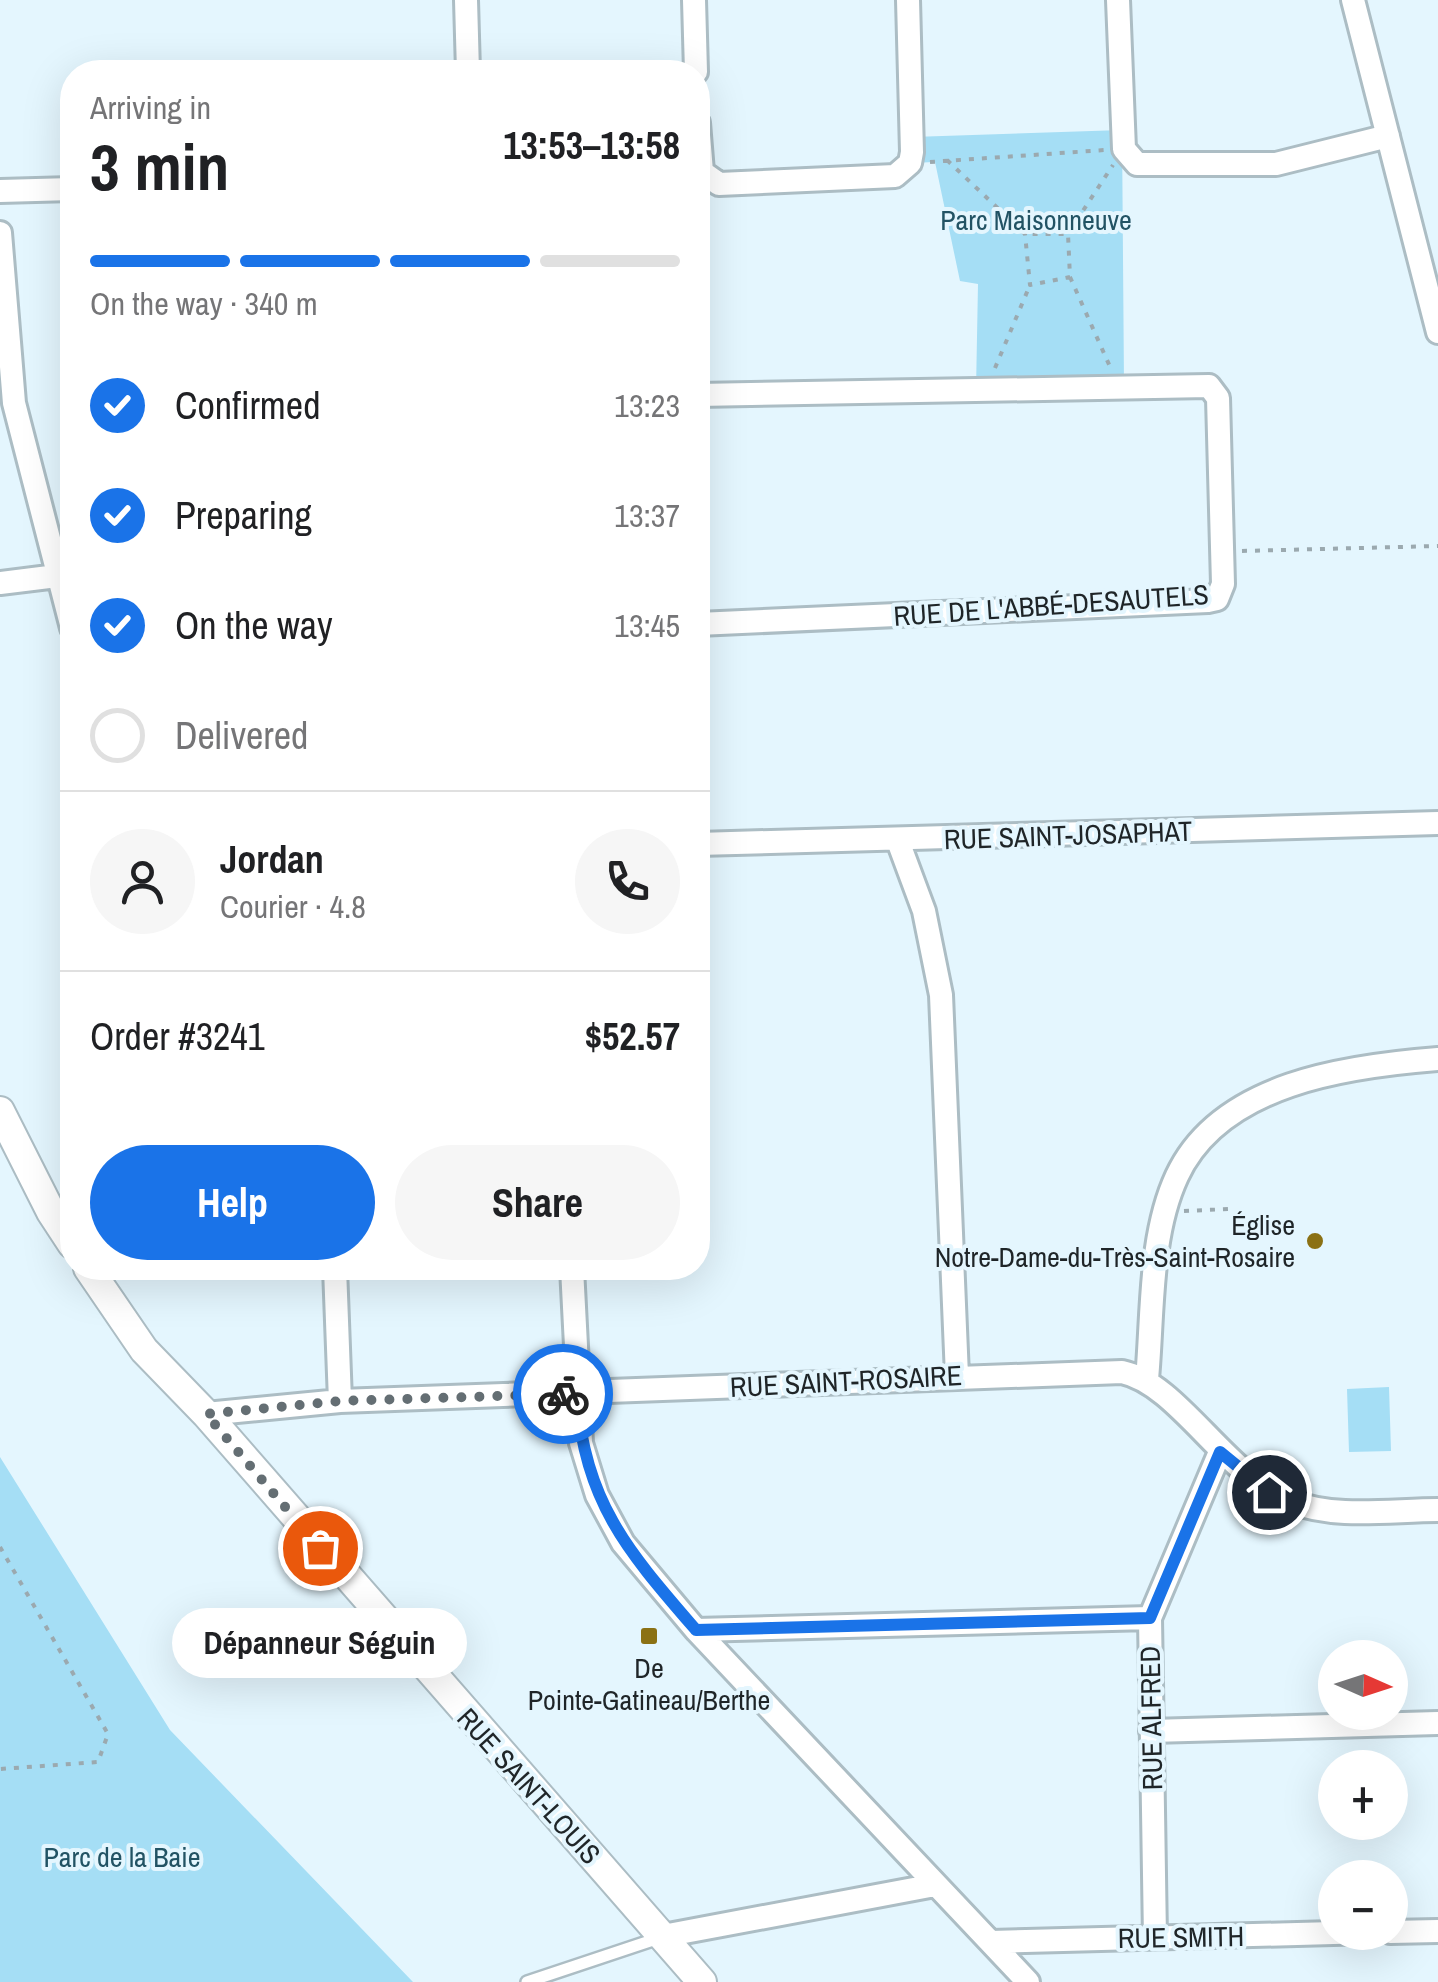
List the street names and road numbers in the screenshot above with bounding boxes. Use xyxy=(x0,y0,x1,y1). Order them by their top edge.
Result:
street label: RUE DE L'ABBÉ-DESAUTELS xyxy=(892,575,1210,635)
street label: RUE SAINT-JOSAPHAT xyxy=(943,812,1193,858)
street label: RUE SAINT-ROSAIRE xyxy=(729,1356,963,1406)
street label: RUE ALFRED xyxy=(1131,1646,1171,1790)
street label: RUE SAINT-LOUIS xyxy=(449,1700,609,1872)
street label: RUE SMITH xyxy=(1118,1917,1244,1957)

